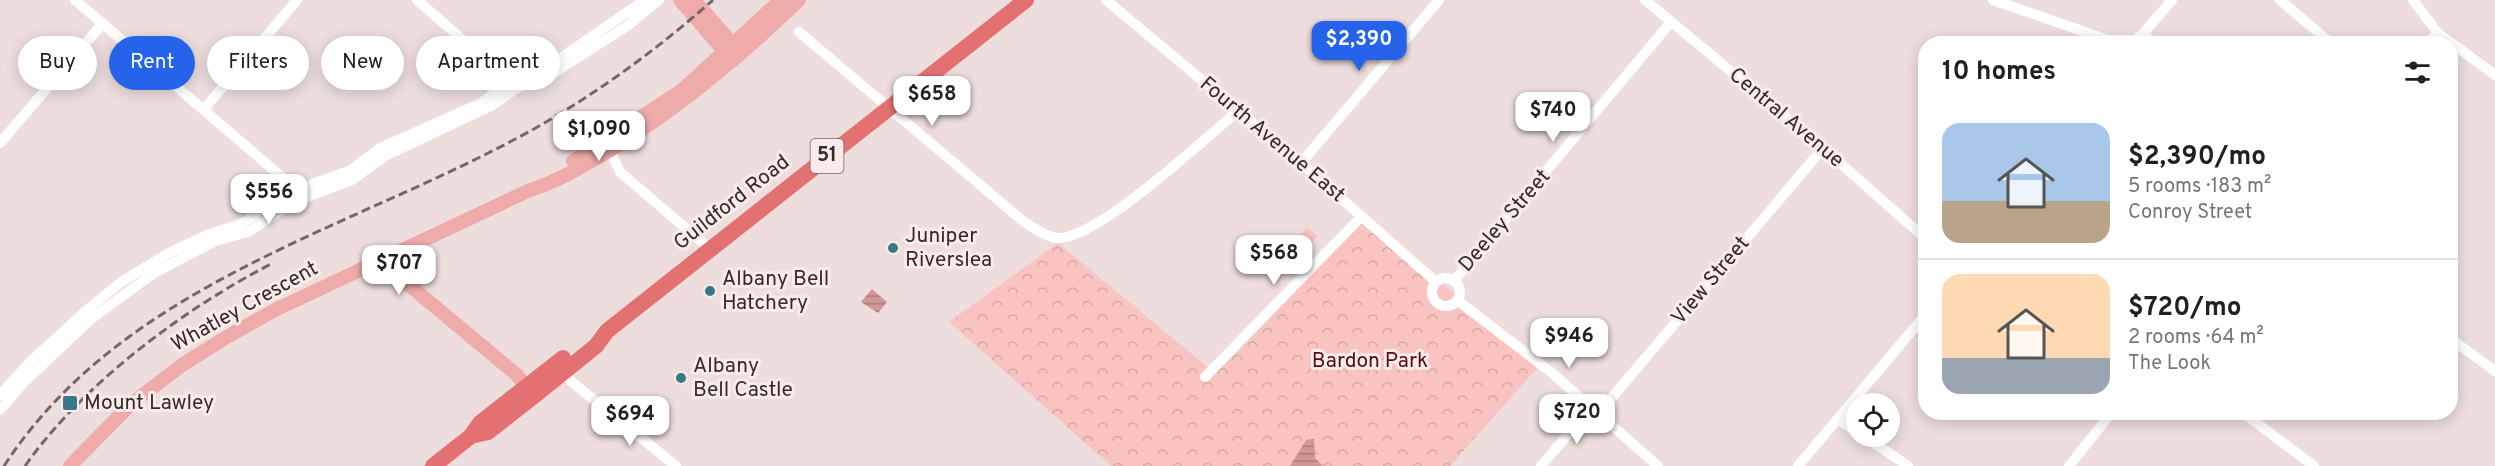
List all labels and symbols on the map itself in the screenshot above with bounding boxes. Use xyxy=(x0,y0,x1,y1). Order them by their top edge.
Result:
pin: $2,390 xyxy=(1310,21,1408,72)
street label: Central Avenue xyxy=(1723,62,1849,174)
street label: Fourth Avenue East xyxy=(1194,71,1350,209)
pin: $658 xyxy=(896,76,968,127)
pin: $740 xyxy=(1517,92,1589,143)
pin: $1,090 xyxy=(550,111,648,162)
road number: 51 xyxy=(810,139,844,173)
street label: Guildford Road xyxy=(669,149,795,257)
street label: Deeley Street xyxy=(1453,164,1557,278)
pin: $556 xyxy=(233,174,305,225)
place label: Juniper Riverslea xyxy=(905,223,992,274)
street label: View Street xyxy=(1666,231,1756,331)
pin: $568 xyxy=(1238,235,1310,286)
marker: Juniper Riverslea xyxy=(886,241,900,255)
pin: $707 xyxy=(363,245,435,296)
street label: Whatley Crescent xyxy=(167,255,323,359)
place label: Albany Bell Hatchery xyxy=(722,266,829,317)
marker: Albany Bell Hatchery xyxy=(703,284,717,298)
pin: $946 xyxy=(1533,318,1605,369)
park label: Bardon Park xyxy=(1312,348,1428,375)
place label: Albany Bell Castle xyxy=(693,353,793,404)
marker: Albany Bell Castle xyxy=(674,371,688,385)
place label: Mount Lawley xyxy=(84,390,214,417)
marker: Mount Lawley xyxy=(61,394,79,412)
pin: $720 xyxy=(1541,394,1613,445)
pin: $694 xyxy=(594,396,666,447)

